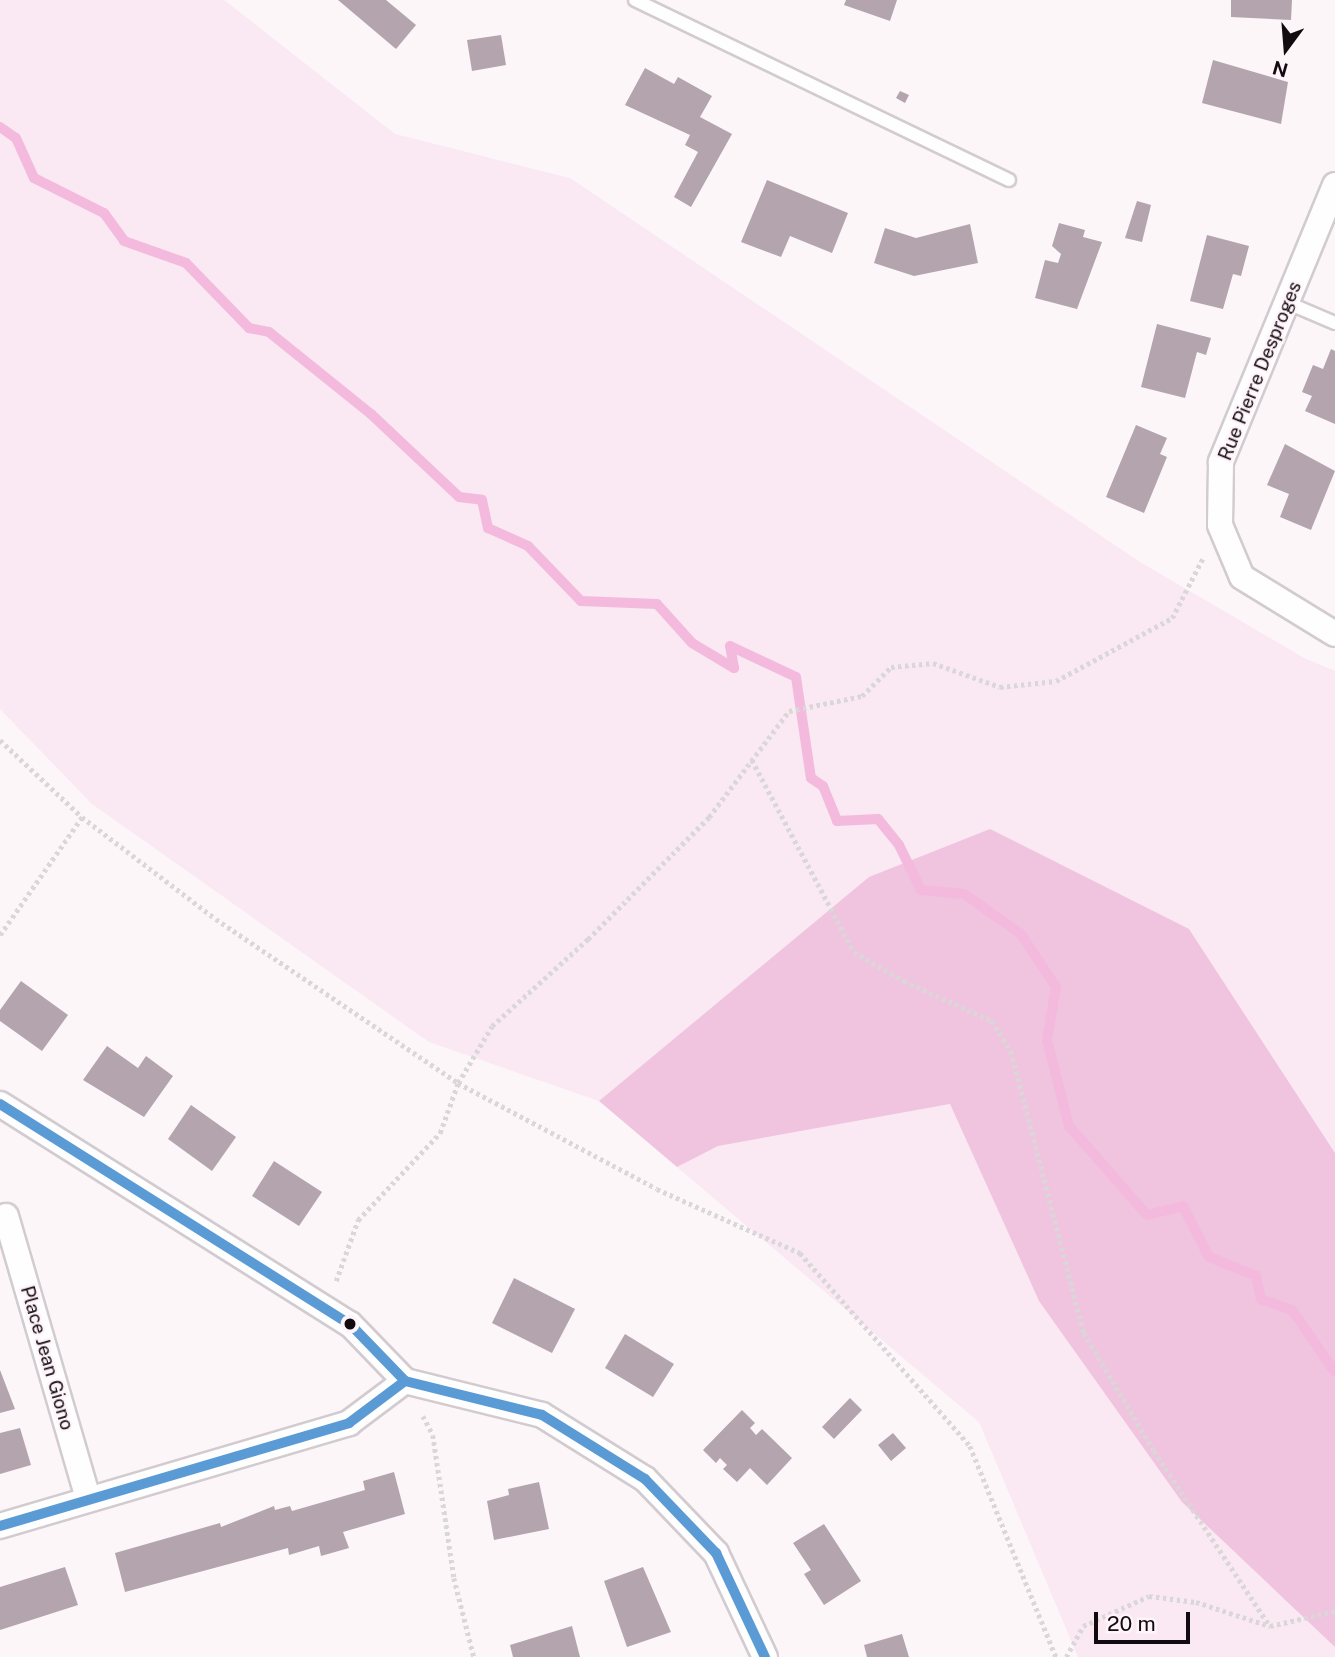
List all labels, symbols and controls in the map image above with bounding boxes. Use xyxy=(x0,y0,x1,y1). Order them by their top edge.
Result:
north arrow xyxy=(1251,14,1321,84)
text: N xyxy=(1270,57,1290,82)
street label: Rue Pierre Desproges xyxy=(1214,278,1306,464)
street label: Place Jean Giono xyxy=(15,1283,79,1433)
unlabelled marker xyxy=(343,1317,357,1331)
scale bar xyxy=(1097,1598,1193,1642)
text: 20 m xyxy=(1107,1611,1156,1636)

